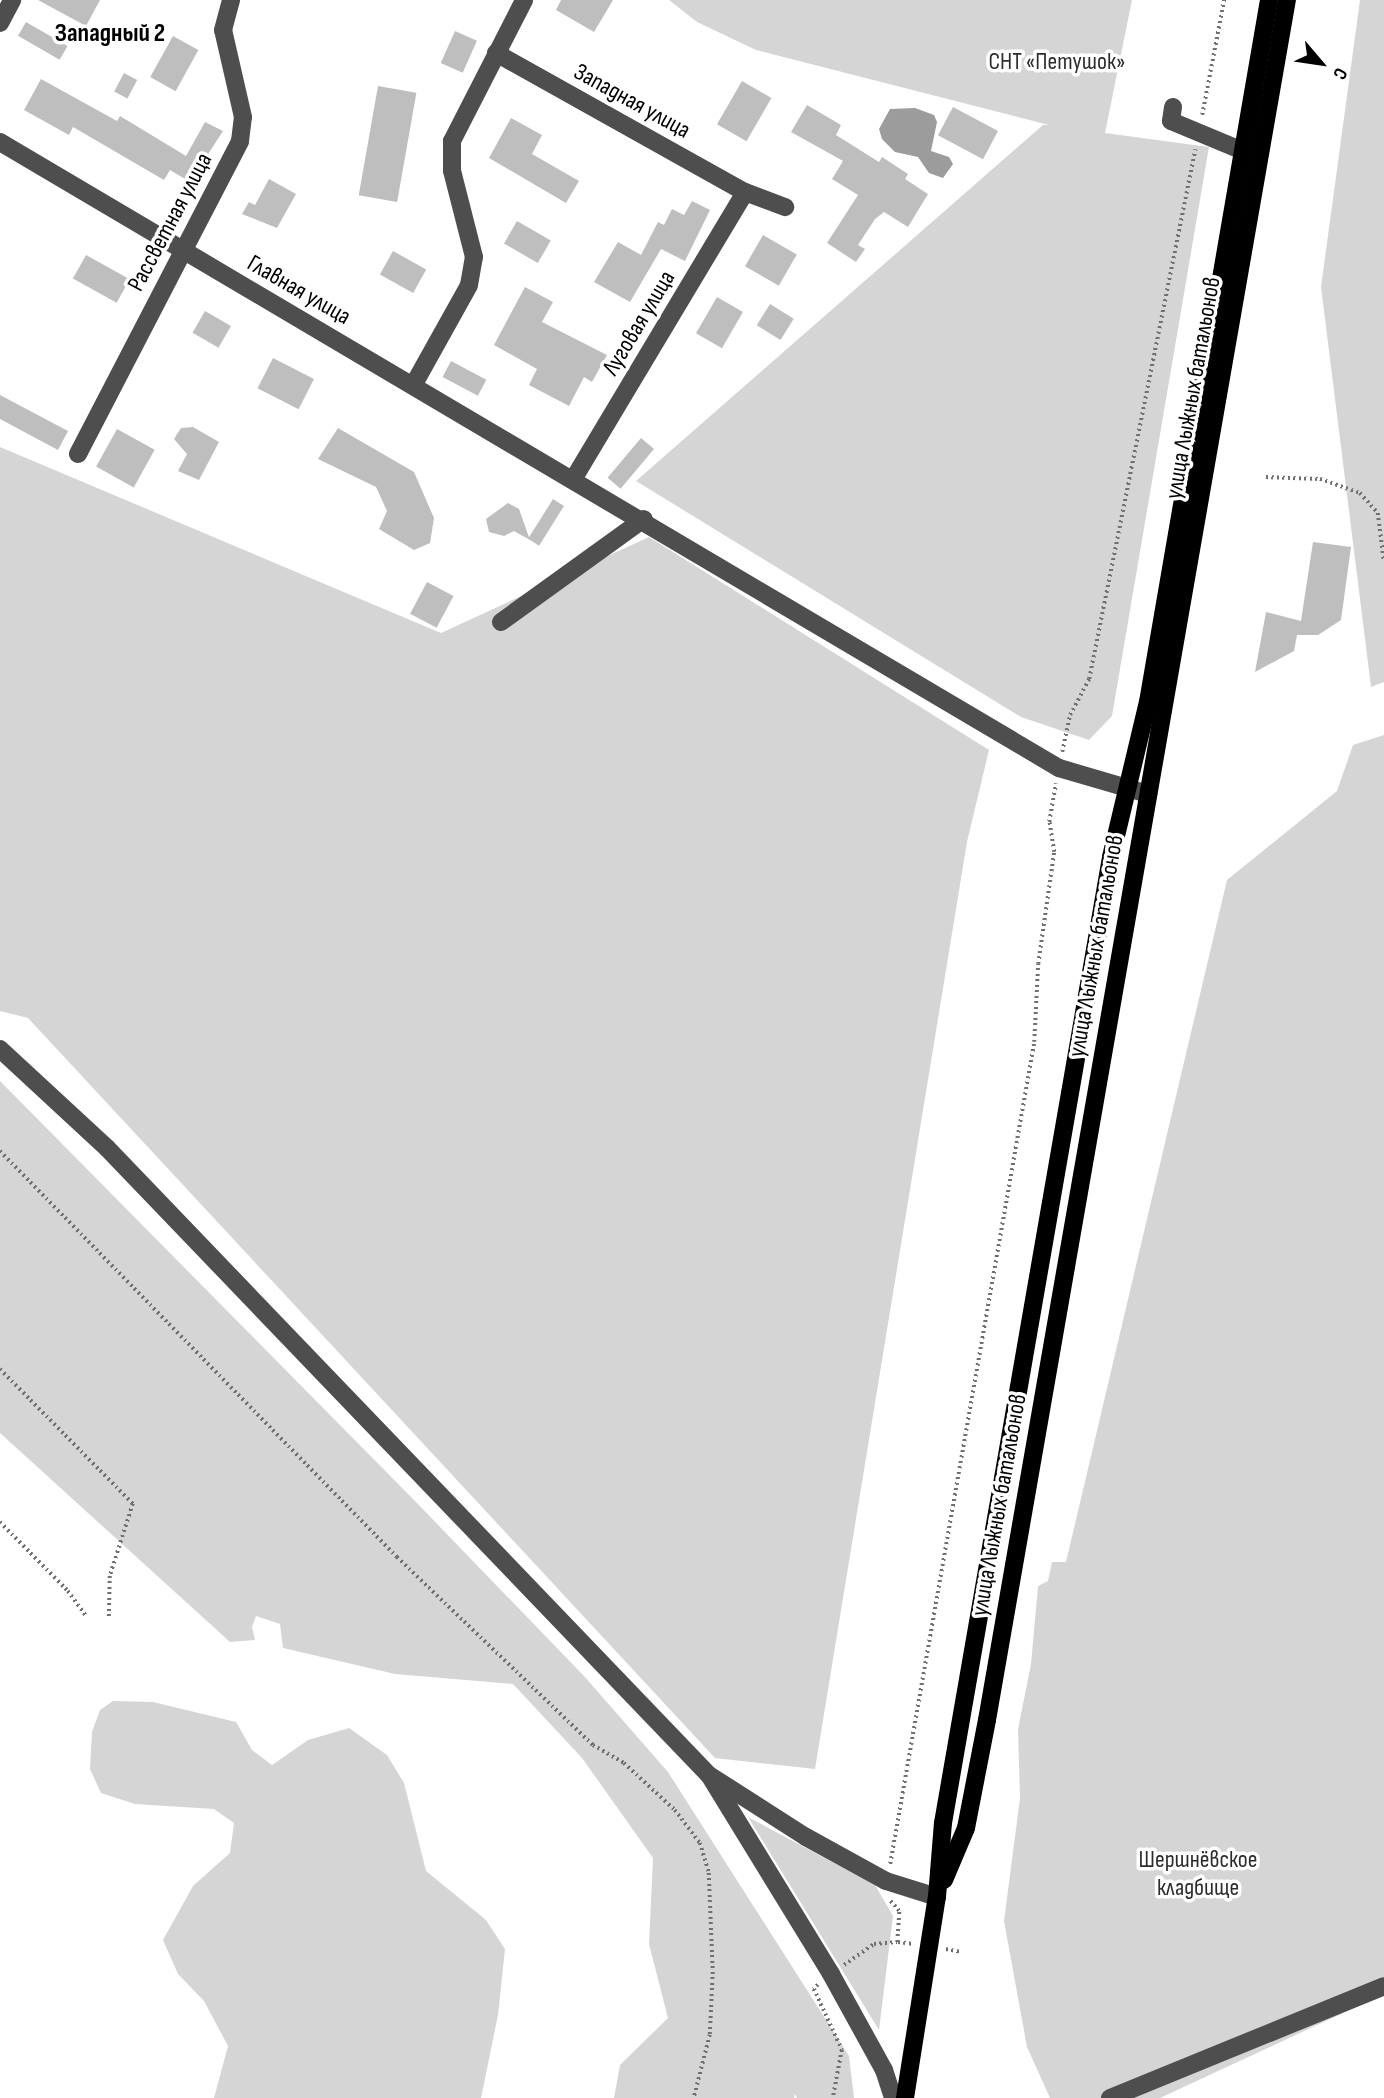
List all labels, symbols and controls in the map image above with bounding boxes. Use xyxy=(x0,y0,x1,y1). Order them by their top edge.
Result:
district label: Западный 2 xyxy=(55,18,165,50)
north arrow xyxy=(1286,28,1356,98)
park label: СНТ «Петушок» xyxy=(988,48,1126,76)
street label: Западная улица xyxy=(569,57,695,145)
text: С xyxy=(1327,64,1352,83)
street label: Рассветная улица xyxy=(121,148,219,296)
street label: Главная улица xyxy=(242,249,356,331)
street label: Луговая улица xyxy=(597,266,681,380)
street label: улица Лыжных батальонов xyxy=(1159,275,1227,501)
street label: улица Лыжных батальонов xyxy=(1062,833,1130,1059)
street label: улица Лыжных батальонов xyxy=(965,1392,1033,1618)
park label: Шершнёвское кладбище xyxy=(1139,1846,1257,1902)

